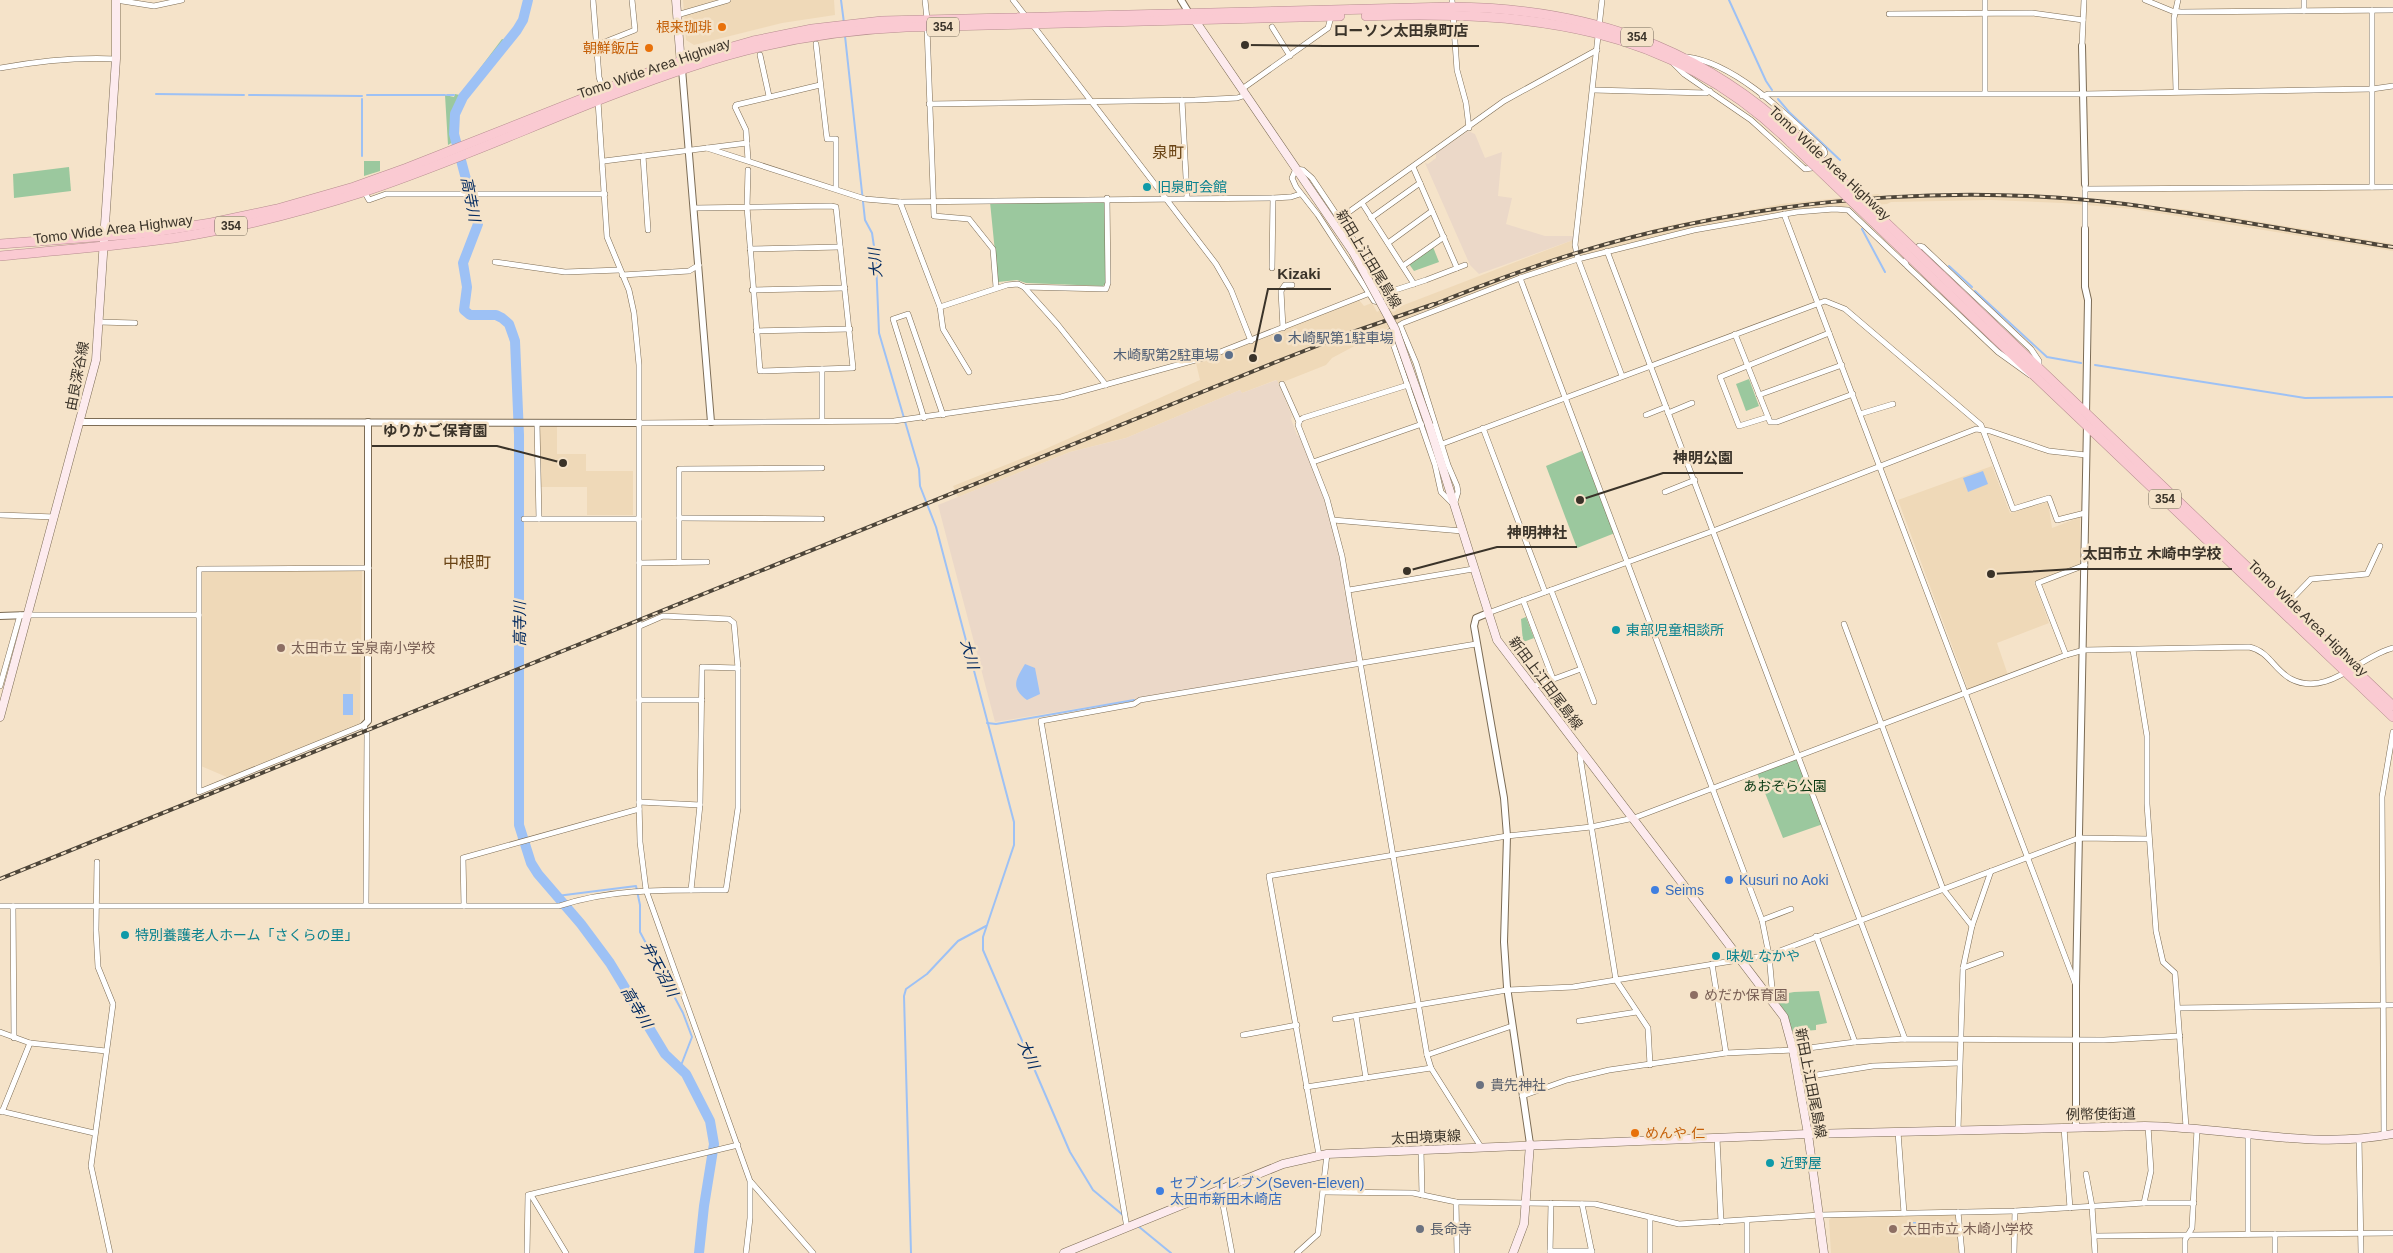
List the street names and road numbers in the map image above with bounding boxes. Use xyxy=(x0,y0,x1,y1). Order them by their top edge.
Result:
road number: 354 xyxy=(927,18,959,36)
road number: 354 xyxy=(1621,28,1653,46)
street label: Tomo Wide Area Highway xyxy=(576,34,732,102)
street label: Tomo Wide Area Highway xyxy=(1766,102,1894,224)
street label: 新田上江田尾島線 xyxy=(1333,207,1405,311)
street label: Tomo Wide Area Highway xyxy=(32,211,194,247)
road number: 354 xyxy=(215,217,247,236)
street label: 由良深谷線 xyxy=(62,340,92,412)
road number: 354 xyxy=(2149,489,2181,508)
street label: Tomo Wide Area Highway xyxy=(2245,557,2371,679)
street label: 新田上江田尾島線 xyxy=(1506,633,1586,733)
street label: 新田上江田尾島線 xyxy=(1792,1027,1830,1139)
street label: 例幣使街道 xyxy=(2066,1105,2136,1123)
street label: 太田境東線 xyxy=(1391,1127,1461,1147)

